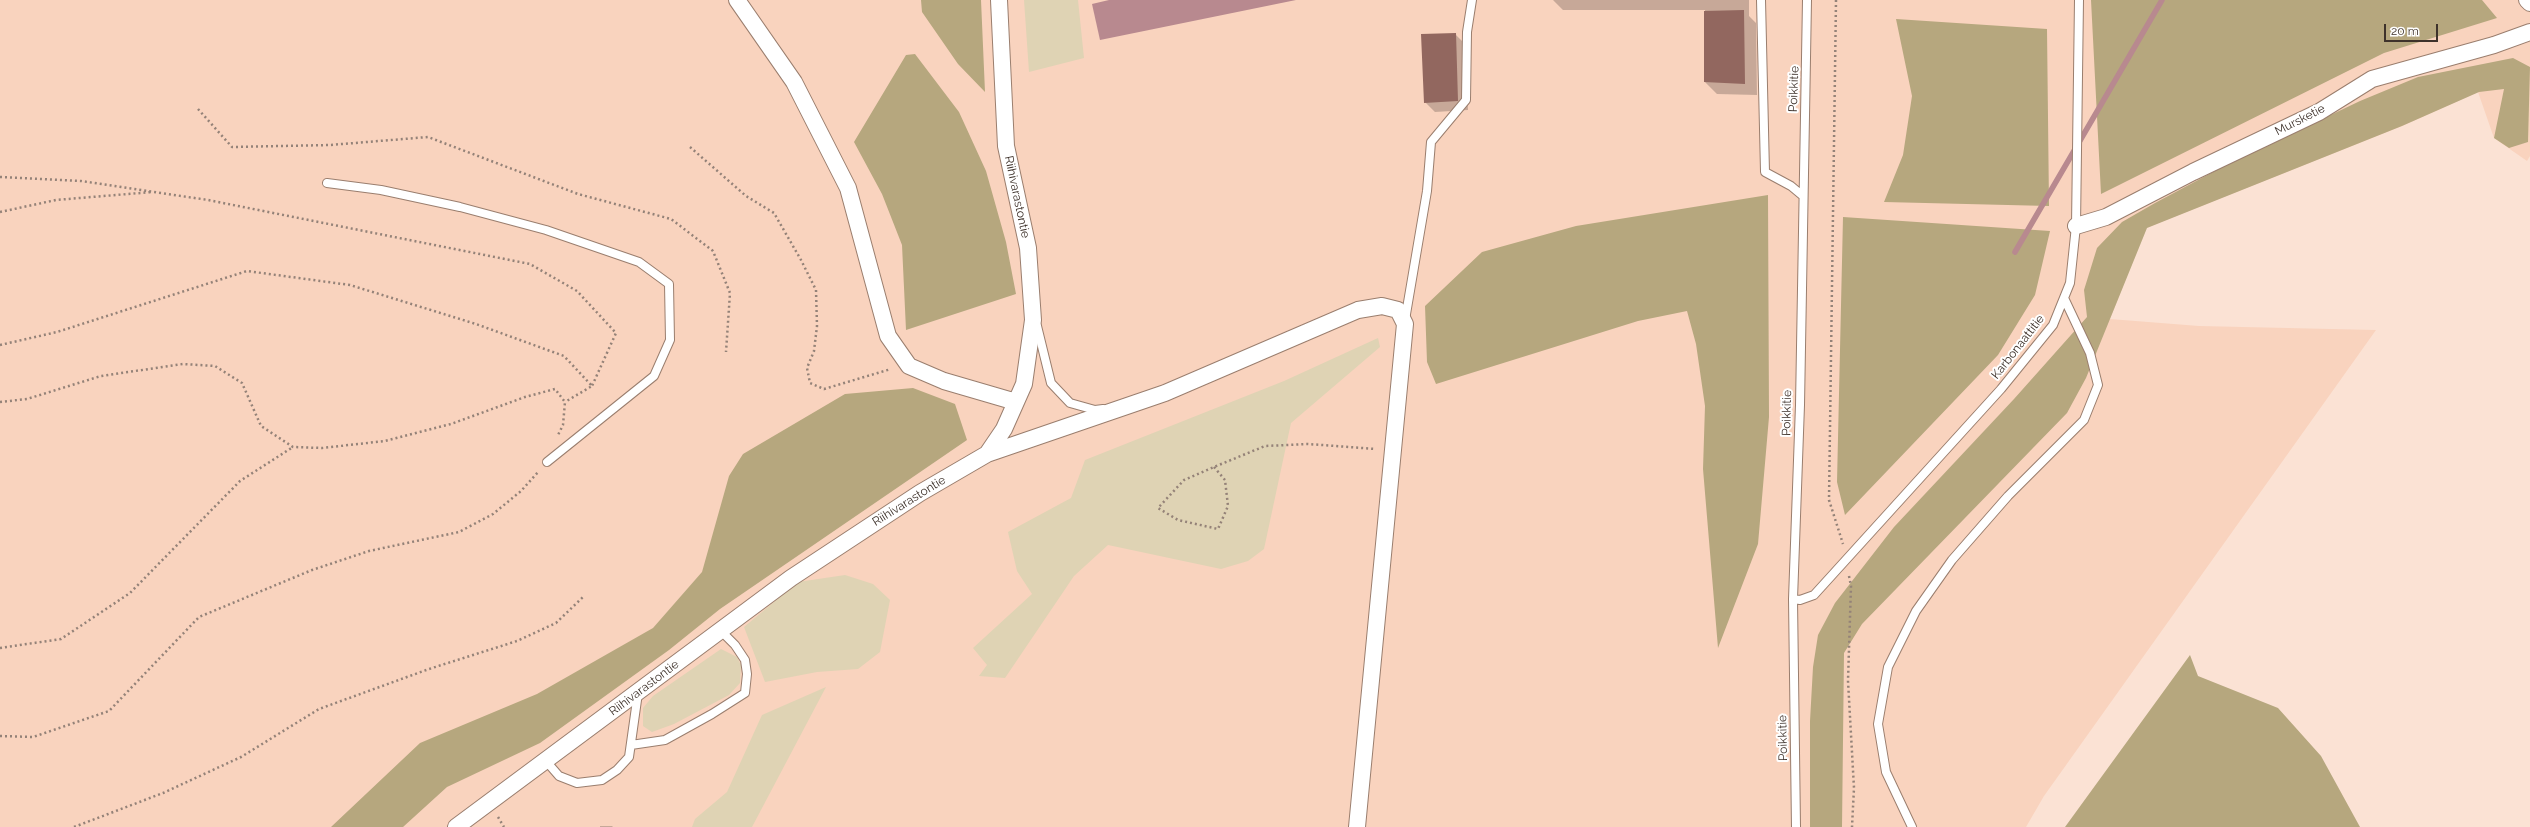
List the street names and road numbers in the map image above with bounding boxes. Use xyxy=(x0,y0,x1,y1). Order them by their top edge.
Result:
street label: Poikkitie xyxy=(1786,66,1802,112)
street label: Mursketie xyxy=(2273,101,2327,139)
street label: Riihivarastontie xyxy=(1001,155,1033,239)
street label: Karbonaattitie xyxy=(1989,312,2047,382)
street label: Poikkitie xyxy=(1779,390,1795,436)
street label: Riihivarastontie xyxy=(870,473,948,529)
street label: Riihivarastontie xyxy=(606,657,682,719)
street label: Poikkitie xyxy=(1775,715,1791,761)

